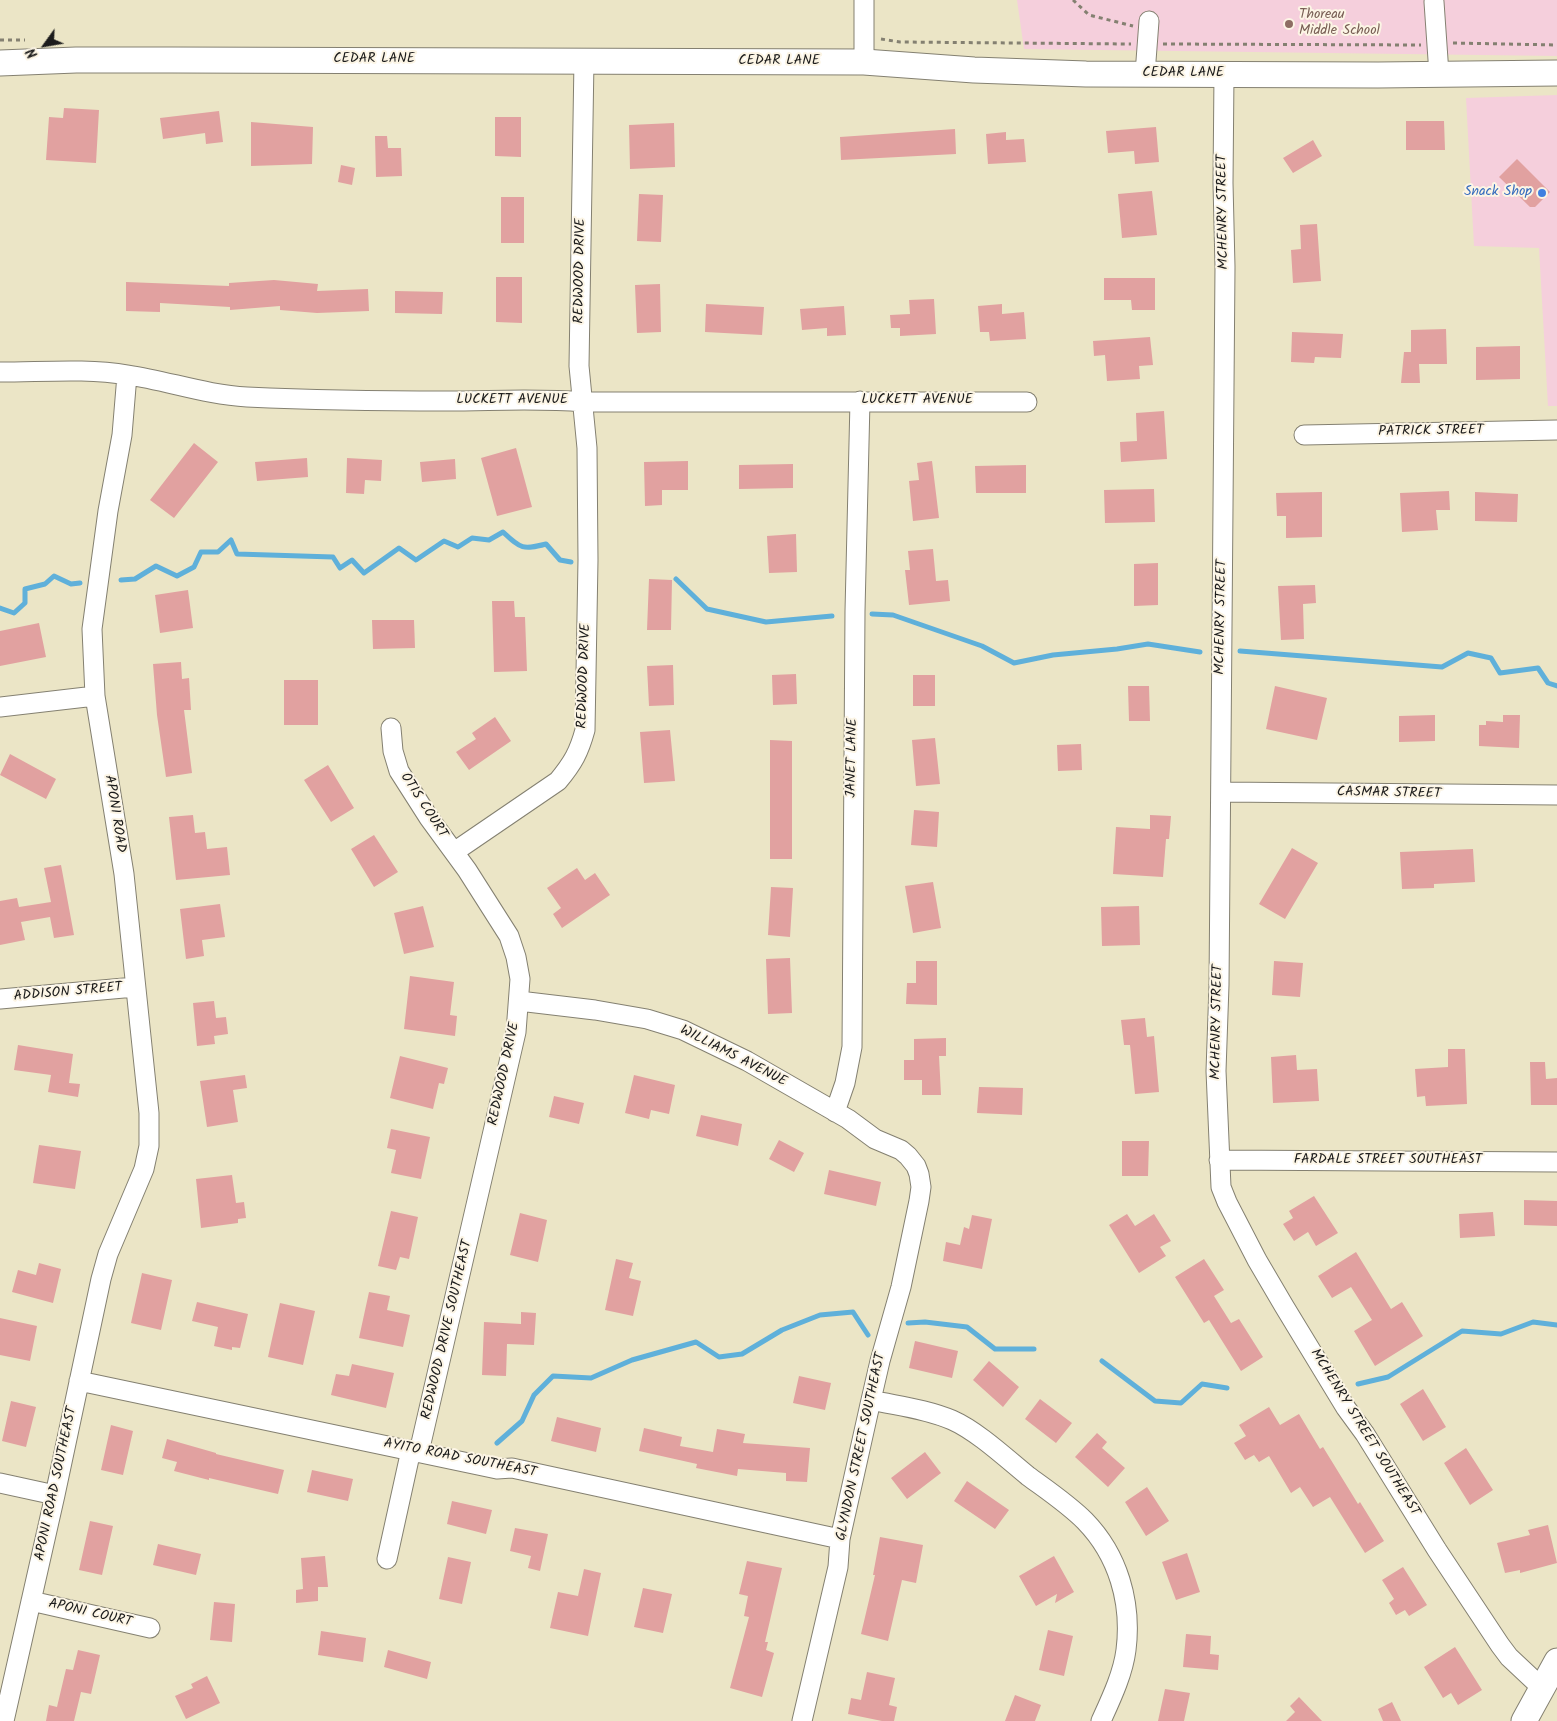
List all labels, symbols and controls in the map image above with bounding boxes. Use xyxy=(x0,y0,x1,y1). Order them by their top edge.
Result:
place label: Thoreau Middle School xyxy=(1299,8,1380,40)
marker: Thoreau Middle School xyxy=(1283,18,1295,30)
north arrow xyxy=(20,20,70,70)
text: N xyxy=(21,43,44,63)
street label: CEDAR LANE xyxy=(333,52,415,68)
street label: CEDAR LANE xyxy=(738,54,820,70)
street label: CEDAR LANE xyxy=(1142,66,1224,82)
street label: MCHENRY STREET xyxy=(1215,154,1233,270)
place label: Snack Shop xyxy=(1464,185,1532,201)
marker: Snack Shop xyxy=(1536,187,1548,199)
street label: REDWOOD DRIVE xyxy=(572,218,590,324)
street label: LUCKETT AVENUE xyxy=(456,393,568,409)
street label: LUCKETT AVENUE xyxy=(861,393,973,409)
street label: PATRICK STREET xyxy=(1378,423,1484,441)
street label: MCHENRY STREET xyxy=(1213,559,1231,675)
street label: REDWOOD DRIVE xyxy=(575,623,595,729)
street label: JANET LANE xyxy=(844,718,862,798)
street label: OTIS COURT xyxy=(396,770,450,842)
street label: APONI ROAD xyxy=(100,774,128,854)
street label: CASMAR STREET xyxy=(1337,785,1441,803)
street label: MCHENRY STREET xyxy=(1209,964,1227,1080)
street label: ADDISON STREET xyxy=(13,980,123,1006)
street label: REDWOOD DRIVE xyxy=(486,1021,524,1127)
street label: WILLIAMS AVENUE xyxy=(677,1023,789,1091)
street label: FARDALE STREET SOUTHEAST xyxy=(1294,1153,1482,1169)
street label: REDWOOD DRIVE SOUTHEAST xyxy=(419,1239,477,1421)
street label: MCHENRY STREET SOUTHEAST xyxy=(1306,1346,1422,1520)
street label: GLYNDON STREET SOUTHEAST xyxy=(834,1351,890,1543)
street label: APONI ROAD SOUTHEAST xyxy=(32,1406,82,1562)
street label: AYITO ROAD SOUTHEAST xyxy=(382,1436,538,1482)
street label: APONI COURT xyxy=(47,1596,133,1632)

